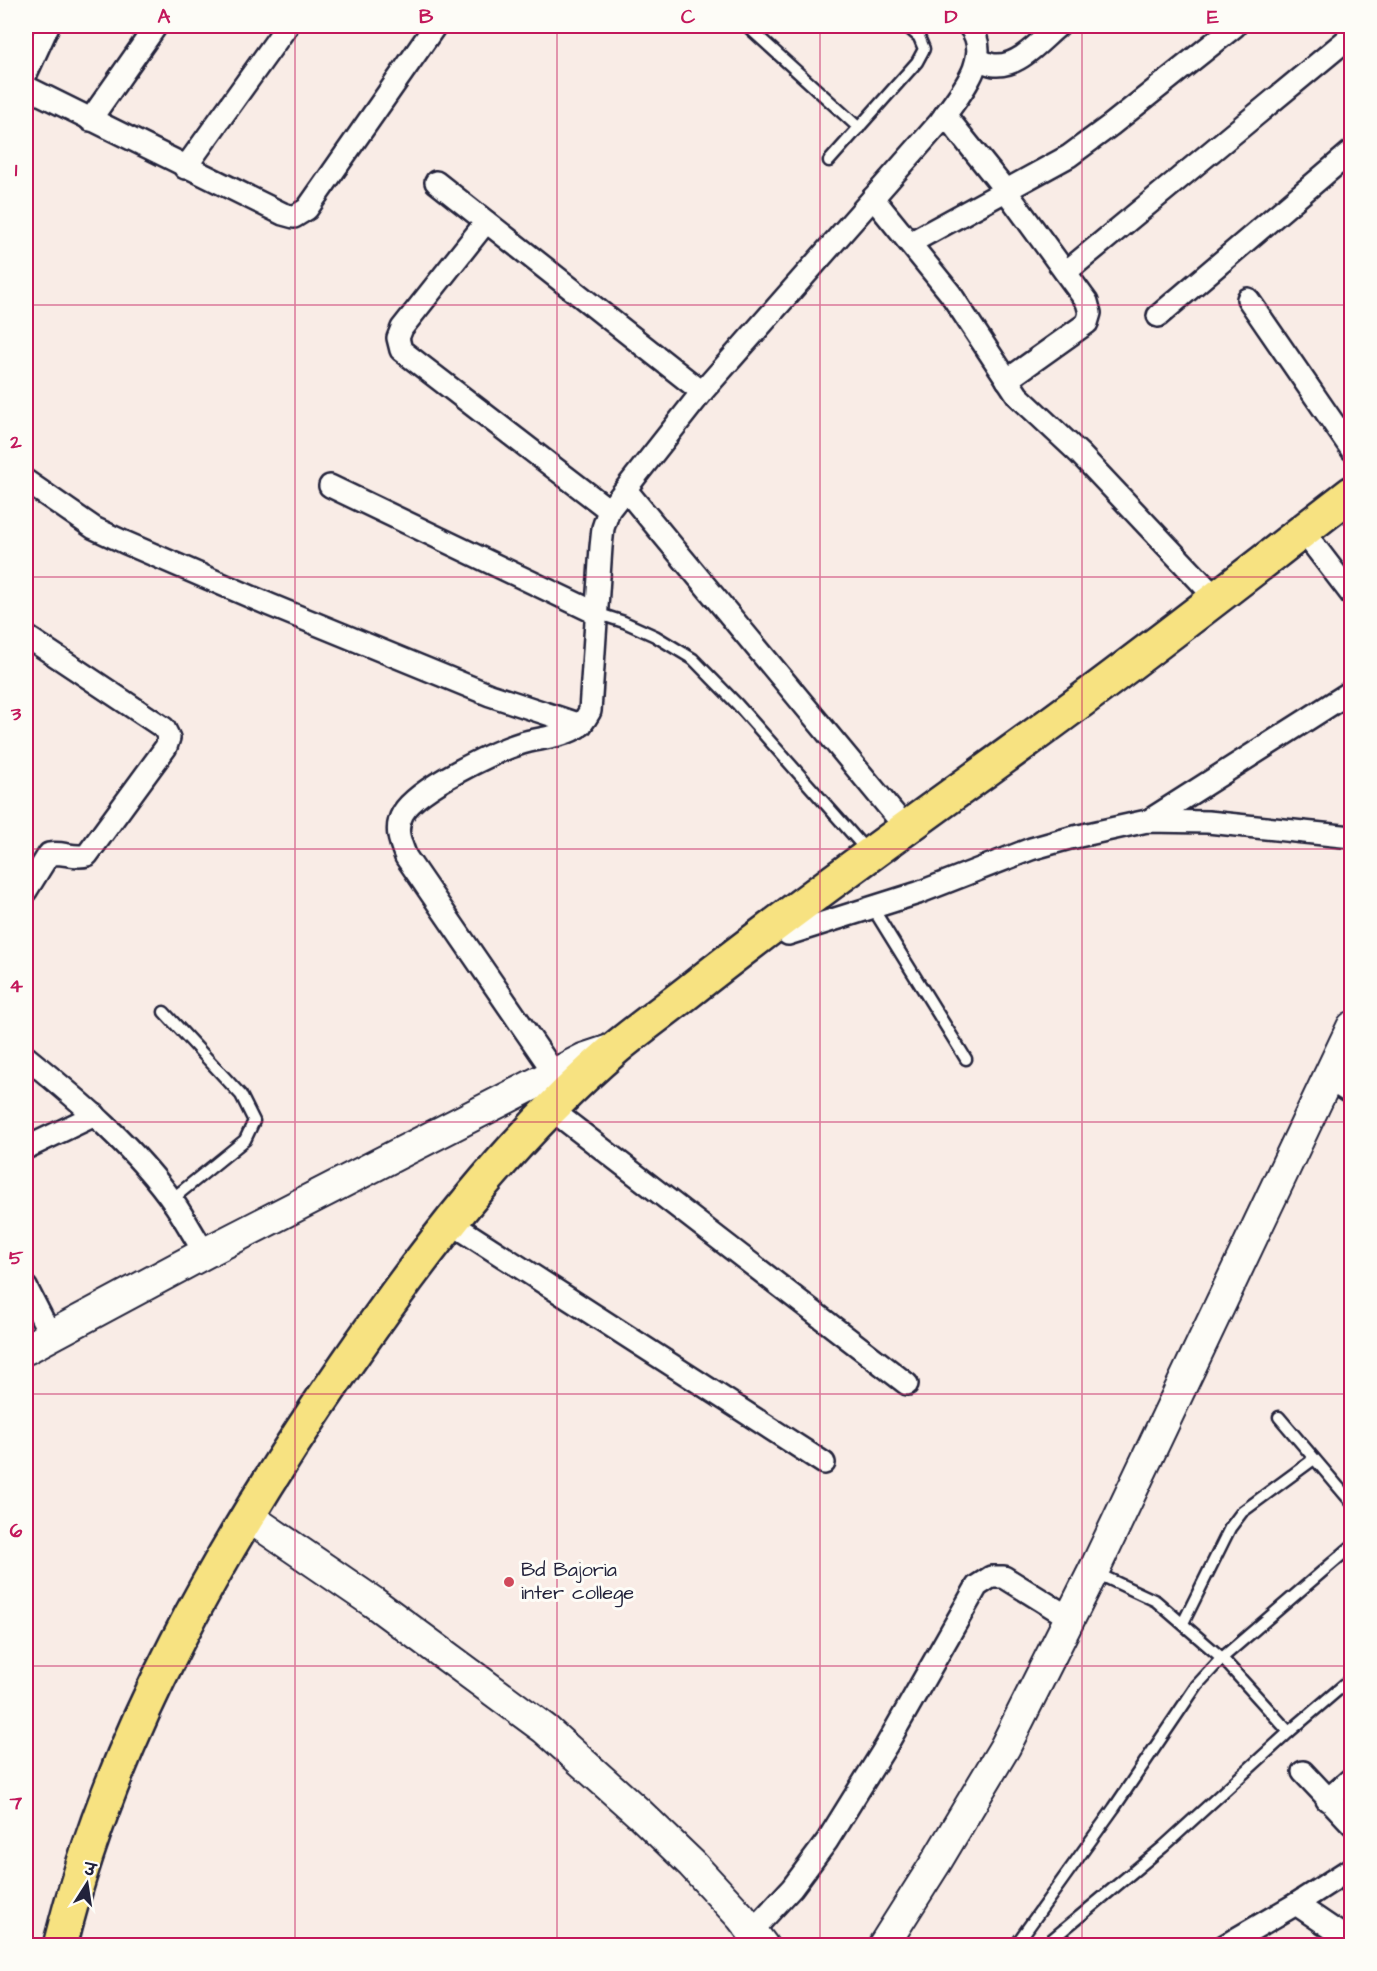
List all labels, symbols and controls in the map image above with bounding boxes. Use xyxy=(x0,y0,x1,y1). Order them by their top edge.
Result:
text: A xyxy=(158,3,171,31)
text: B xyxy=(419,3,434,31)
text: C xyxy=(681,3,696,31)
text: D xyxy=(945,3,958,31)
text: E xyxy=(1207,3,1219,31)
text: 1 xyxy=(15,156,18,184)
text: 2 xyxy=(9,428,22,456)
text: 3 xyxy=(10,700,22,728)
text: 4 xyxy=(9,972,23,1000)
text: 5 xyxy=(9,1244,24,1272)
text: 6 xyxy=(10,1517,23,1545)
place label: Bd Bajoria inter college xyxy=(521,1556,634,1608)
marker: Bd Bajoria inter college xyxy=(502,1575,516,1589)
text: 7 xyxy=(9,1789,23,1817)
north arrow xyxy=(57,1854,117,1914)
text: उ xyxy=(80,1858,99,1882)

